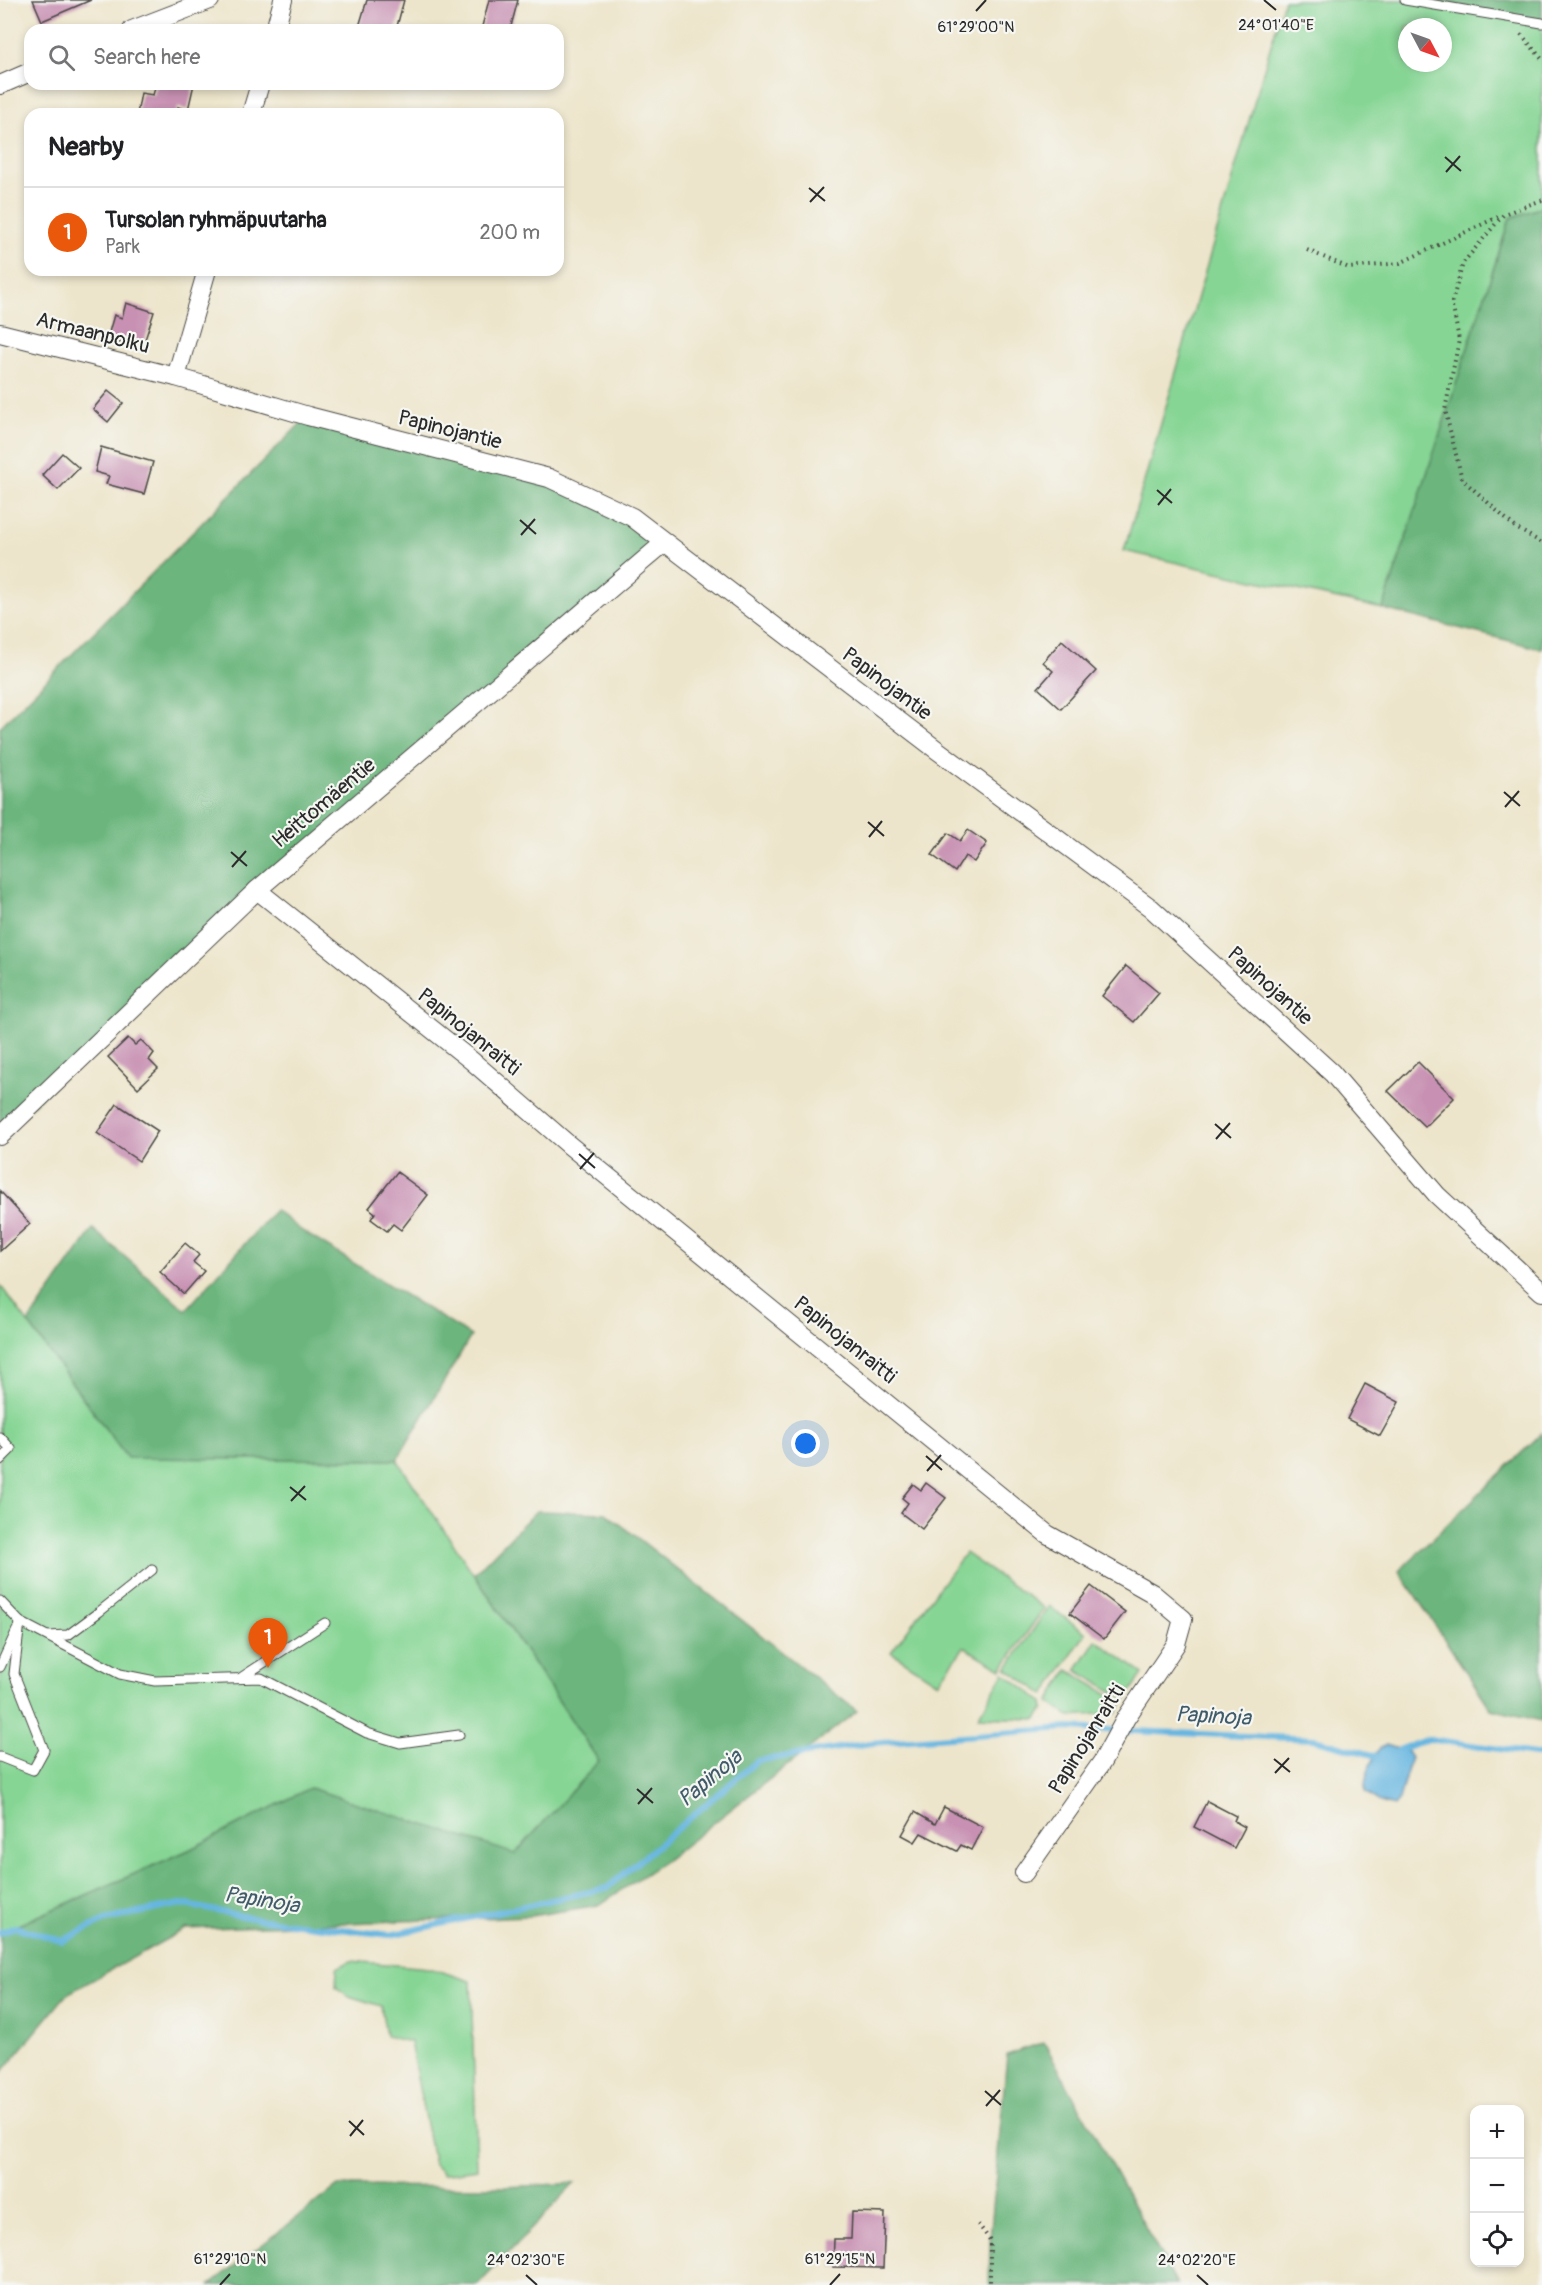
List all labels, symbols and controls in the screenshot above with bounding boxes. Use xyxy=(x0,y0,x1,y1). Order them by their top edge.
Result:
text: 24°01'40"E xyxy=(1238,16,1314,35)
text: 61°29'00"N xyxy=(938,18,1014,37)
north arrow xyxy=(1398,18,1452,72)
search box xyxy=(24,24,564,90)
icon: search xyxy=(45,41,78,74)
text: Search here xyxy=(93,43,200,71)
text: Nearby xyxy=(48,131,124,163)
text: Tursolan ryhmäpuutarha xyxy=(105,206,327,234)
text: 1 xyxy=(64,220,71,245)
text: 200 m xyxy=(479,220,540,245)
text: Park xyxy=(105,234,140,259)
street label: Armaanpolku xyxy=(33,306,153,360)
street label: Papinojantie xyxy=(395,404,505,456)
street label: Papinojantie xyxy=(837,641,938,727)
street label: Heittomäentie xyxy=(267,751,382,854)
street label: Papinojantie xyxy=(1222,941,1319,1032)
street label: Papinojanraitti xyxy=(412,982,526,1082)
street label: Papinojanraitti xyxy=(788,1290,902,1390)
your location xyxy=(791,1429,820,1458)
pin: 1 xyxy=(248,1618,288,1668)
street label: Papinojanraitti xyxy=(1042,1679,1132,1799)
water label: Papinoja xyxy=(1175,1700,1253,1732)
water label: Papinoja xyxy=(672,1742,749,1813)
water label: Papinoja xyxy=(222,1880,303,1920)
map controls xyxy=(1470,2105,1524,2267)
button: + xyxy=(1470,2105,1524,2159)
button: − xyxy=(1470,2159,1524,2213)
button: locate xyxy=(1470,2213,1524,2267)
text: 61°29'10"N xyxy=(194,2250,266,2269)
text: 61°29'15"N xyxy=(805,2250,875,2269)
text: 24°02'30"E xyxy=(487,2251,565,2270)
text: 24°02'20"E xyxy=(1158,2251,1236,2270)

